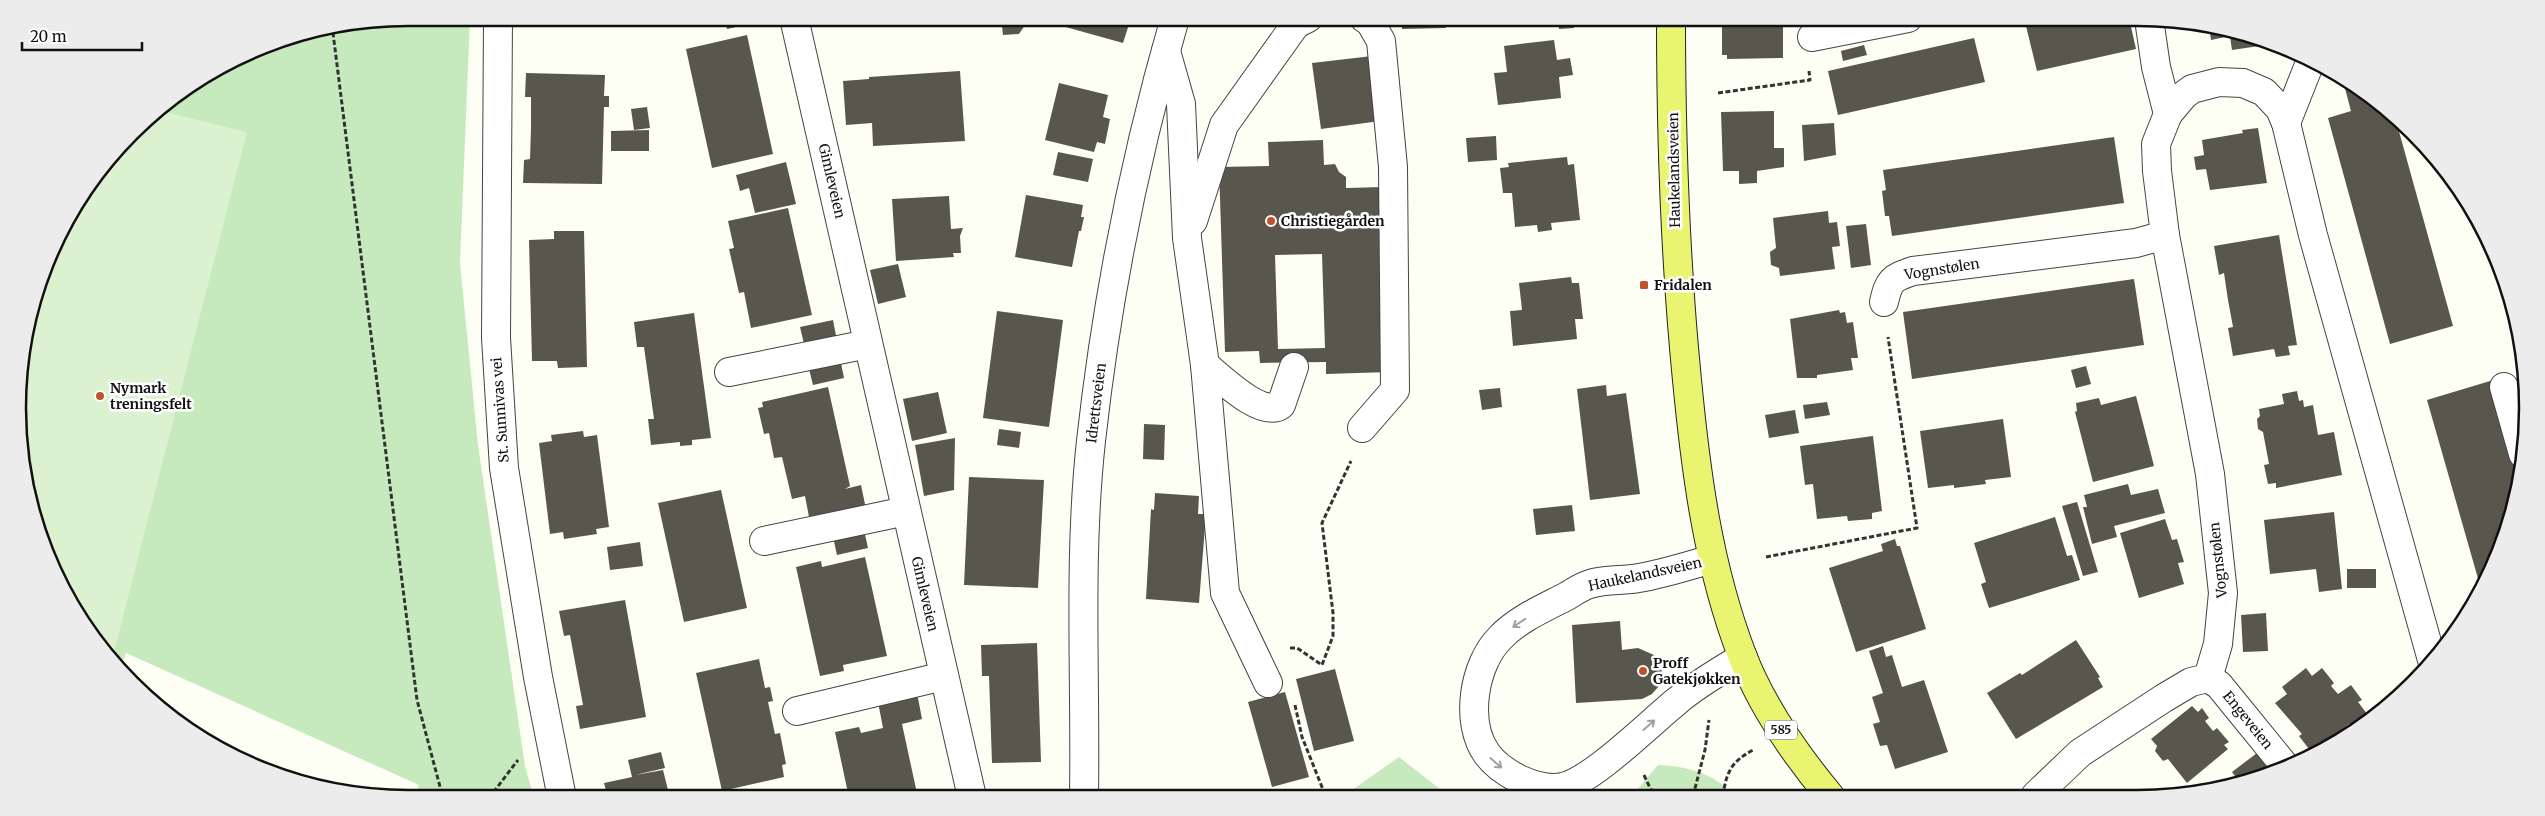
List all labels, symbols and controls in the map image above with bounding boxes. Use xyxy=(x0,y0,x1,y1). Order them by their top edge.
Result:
scale bar xyxy=(22,20,142,52)
text: 20 m xyxy=(30,27,67,46)
street label: Haukelandsveien xyxy=(1664,112,1684,228)
street label: Gimleveien xyxy=(815,142,849,220)
place label: Christiegården xyxy=(1281,212,1385,230)
marker: Christiegården xyxy=(1265,215,1277,227)
street label: Vognstølen xyxy=(1902,254,1981,284)
place label: Fridalen xyxy=(1654,276,1712,294)
marker: Fridalen xyxy=(1638,279,1650,291)
street label: St. Sunnivas vei xyxy=(487,356,513,463)
street label: Idrettsveien xyxy=(1082,362,1110,444)
place label: Nymark treningsfelt xyxy=(110,379,192,413)
marker: Nymark treningsfelt xyxy=(94,390,106,402)
street label: Vognstølen xyxy=(2205,521,2231,600)
street label: Haukelandsveien xyxy=(1587,553,1703,595)
street label: Gimleveien xyxy=(908,555,942,633)
one-way arrow xyxy=(1512,618,1526,628)
place label: Proff Gatekjøkken xyxy=(1653,654,1741,688)
marker: Proff Gatekjøkken xyxy=(1637,665,1649,677)
street label: Engeveien xyxy=(2219,687,2277,753)
one-way arrow xyxy=(1642,719,1655,730)
road number: 585 xyxy=(1765,720,1797,740)
one-way arrow xyxy=(1490,757,1503,769)

